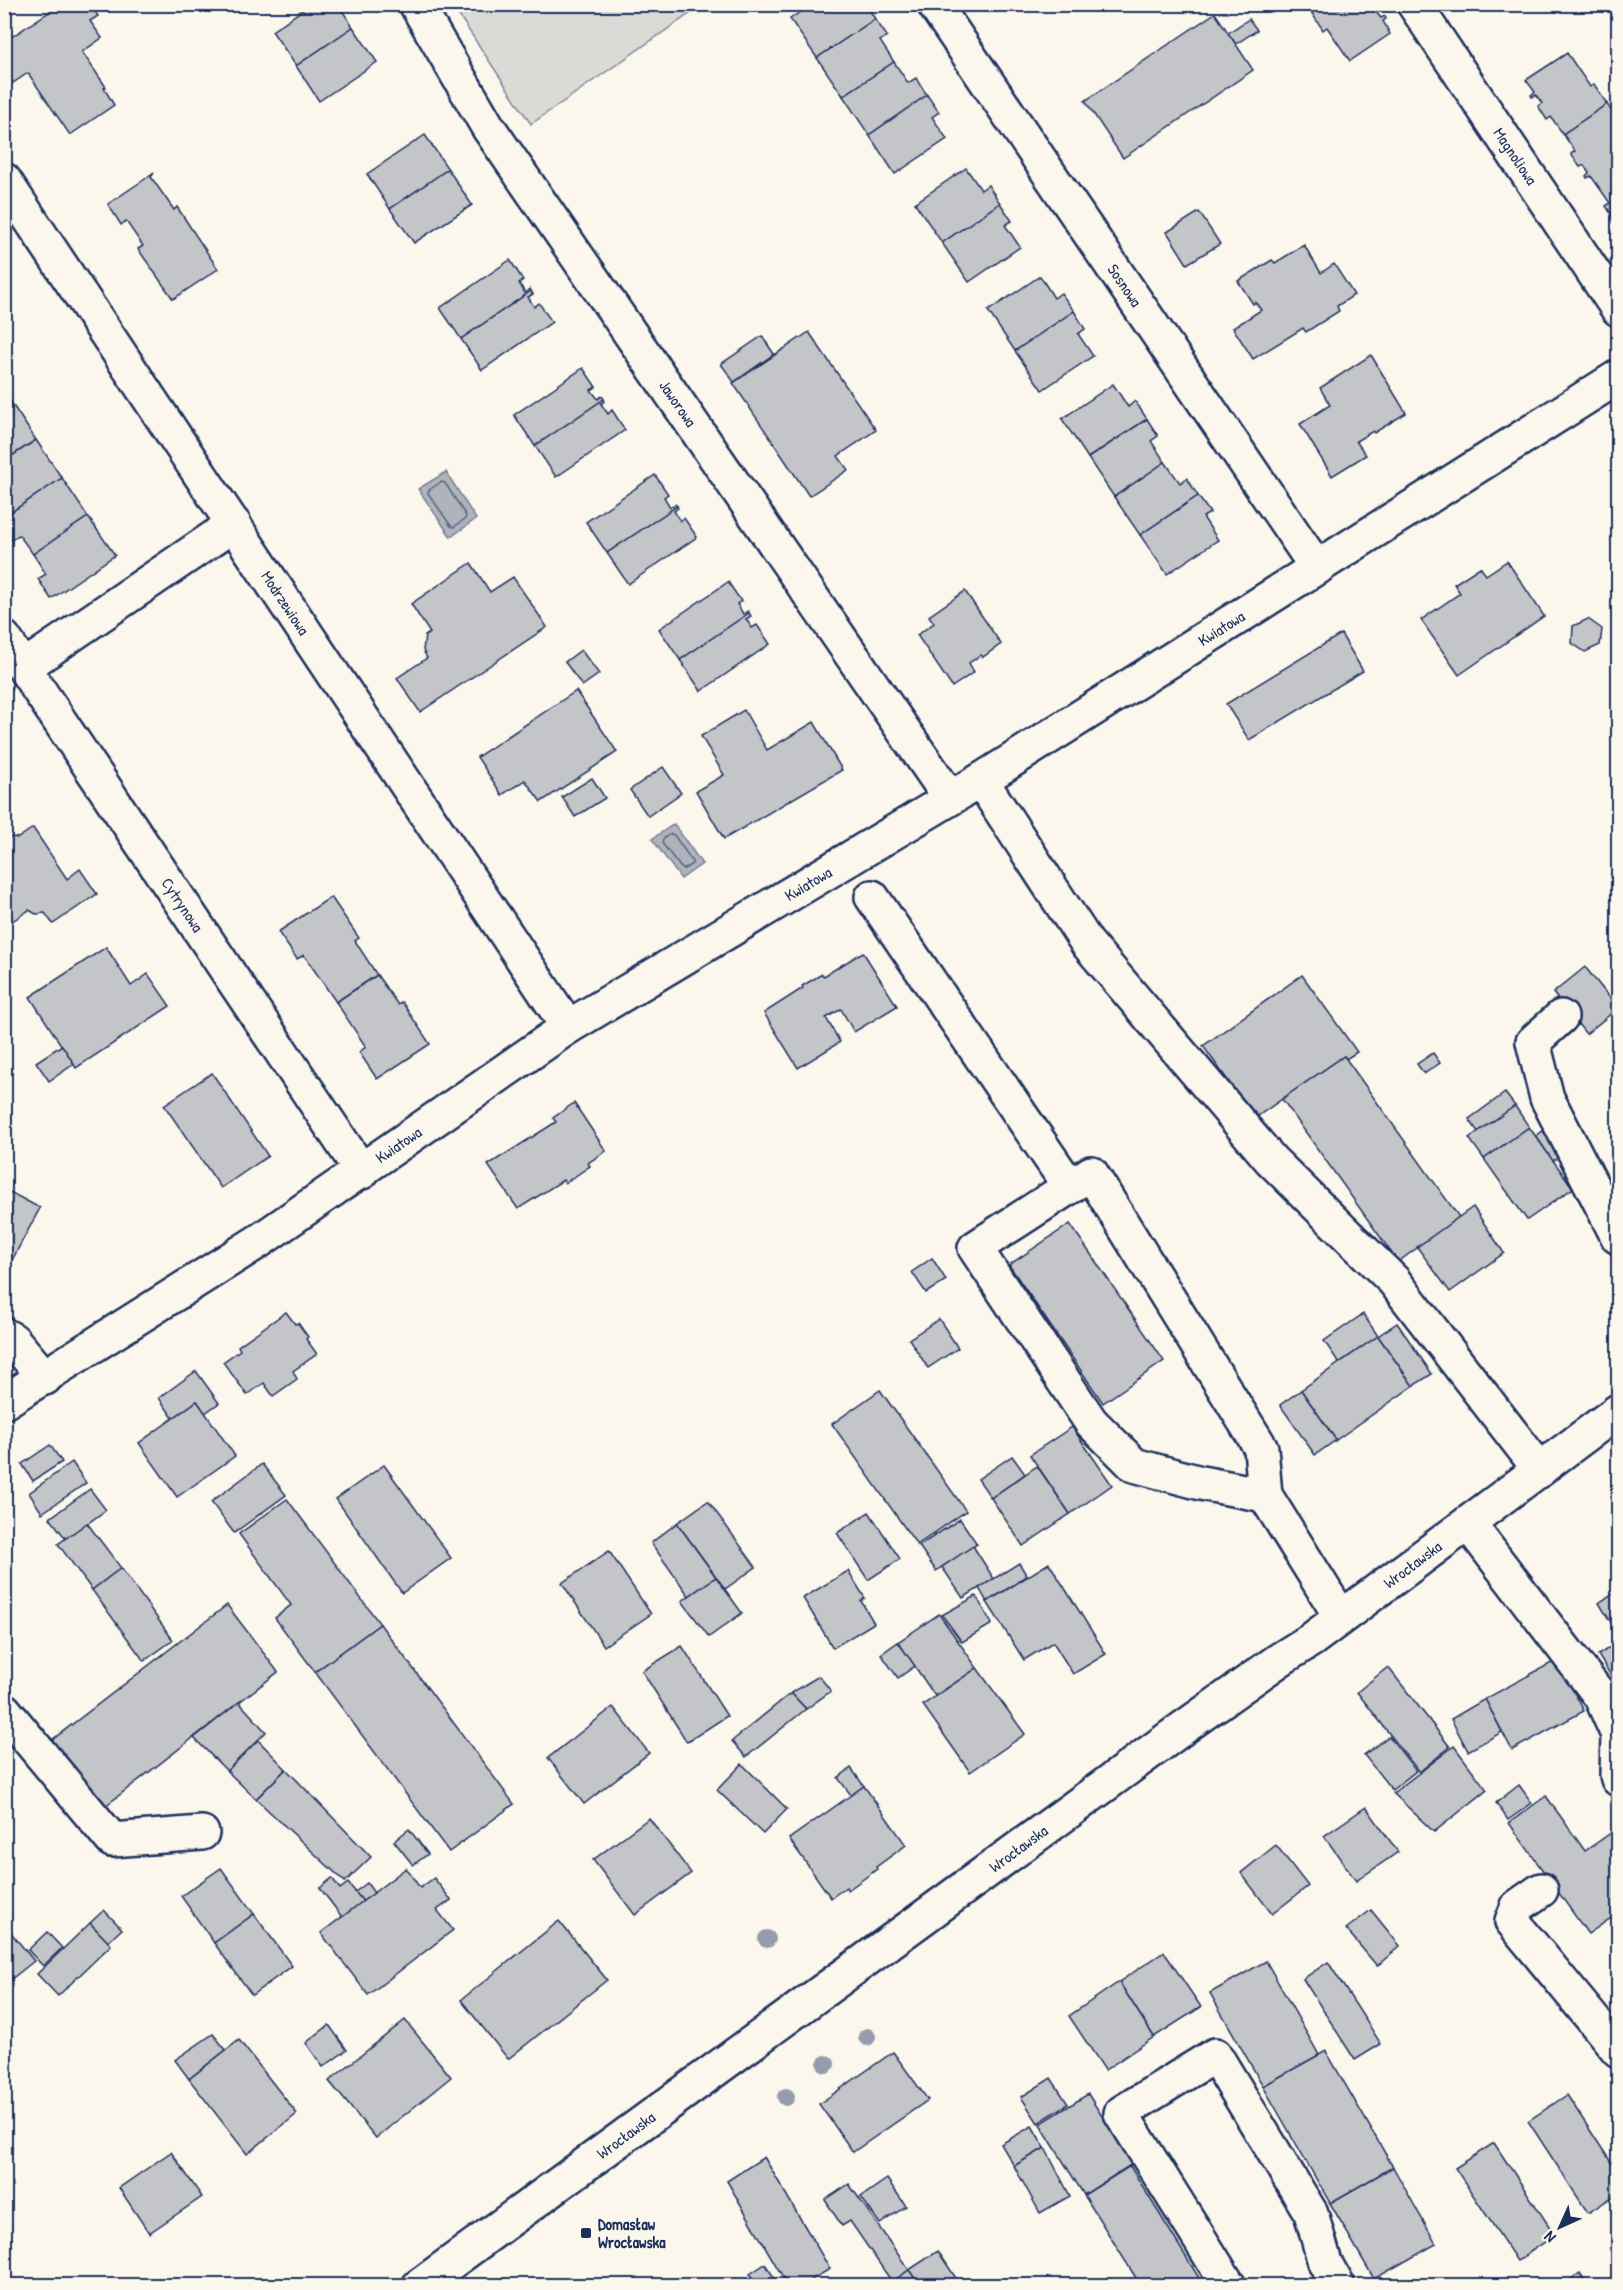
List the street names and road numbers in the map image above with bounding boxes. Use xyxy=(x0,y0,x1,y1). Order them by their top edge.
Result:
street label: Magnoliowa xyxy=(1489,123,1543,189)
street label: Sosnowa xyxy=(1103,259,1147,311)
street label: Jaworowa xyxy=(654,375,702,431)
street label: Modrzewiowa xyxy=(256,566,315,639)
street label: Kwiatowa xyxy=(1194,605,1249,651)
street label: Kwiatowa xyxy=(780,861,836,906)
street label: Cytrynowa xyxy=(157,873,209,936)
street label: Kwiatowa xyxy=(371,1121,426,1168)
street label: Wrocławska xyxy=(1379,1535,1446,1593)
street label: Wrocławska xyxy=(984,1820,1052,1877)
street label: Wrocławska xyxy=(592,2106,660,2164)

